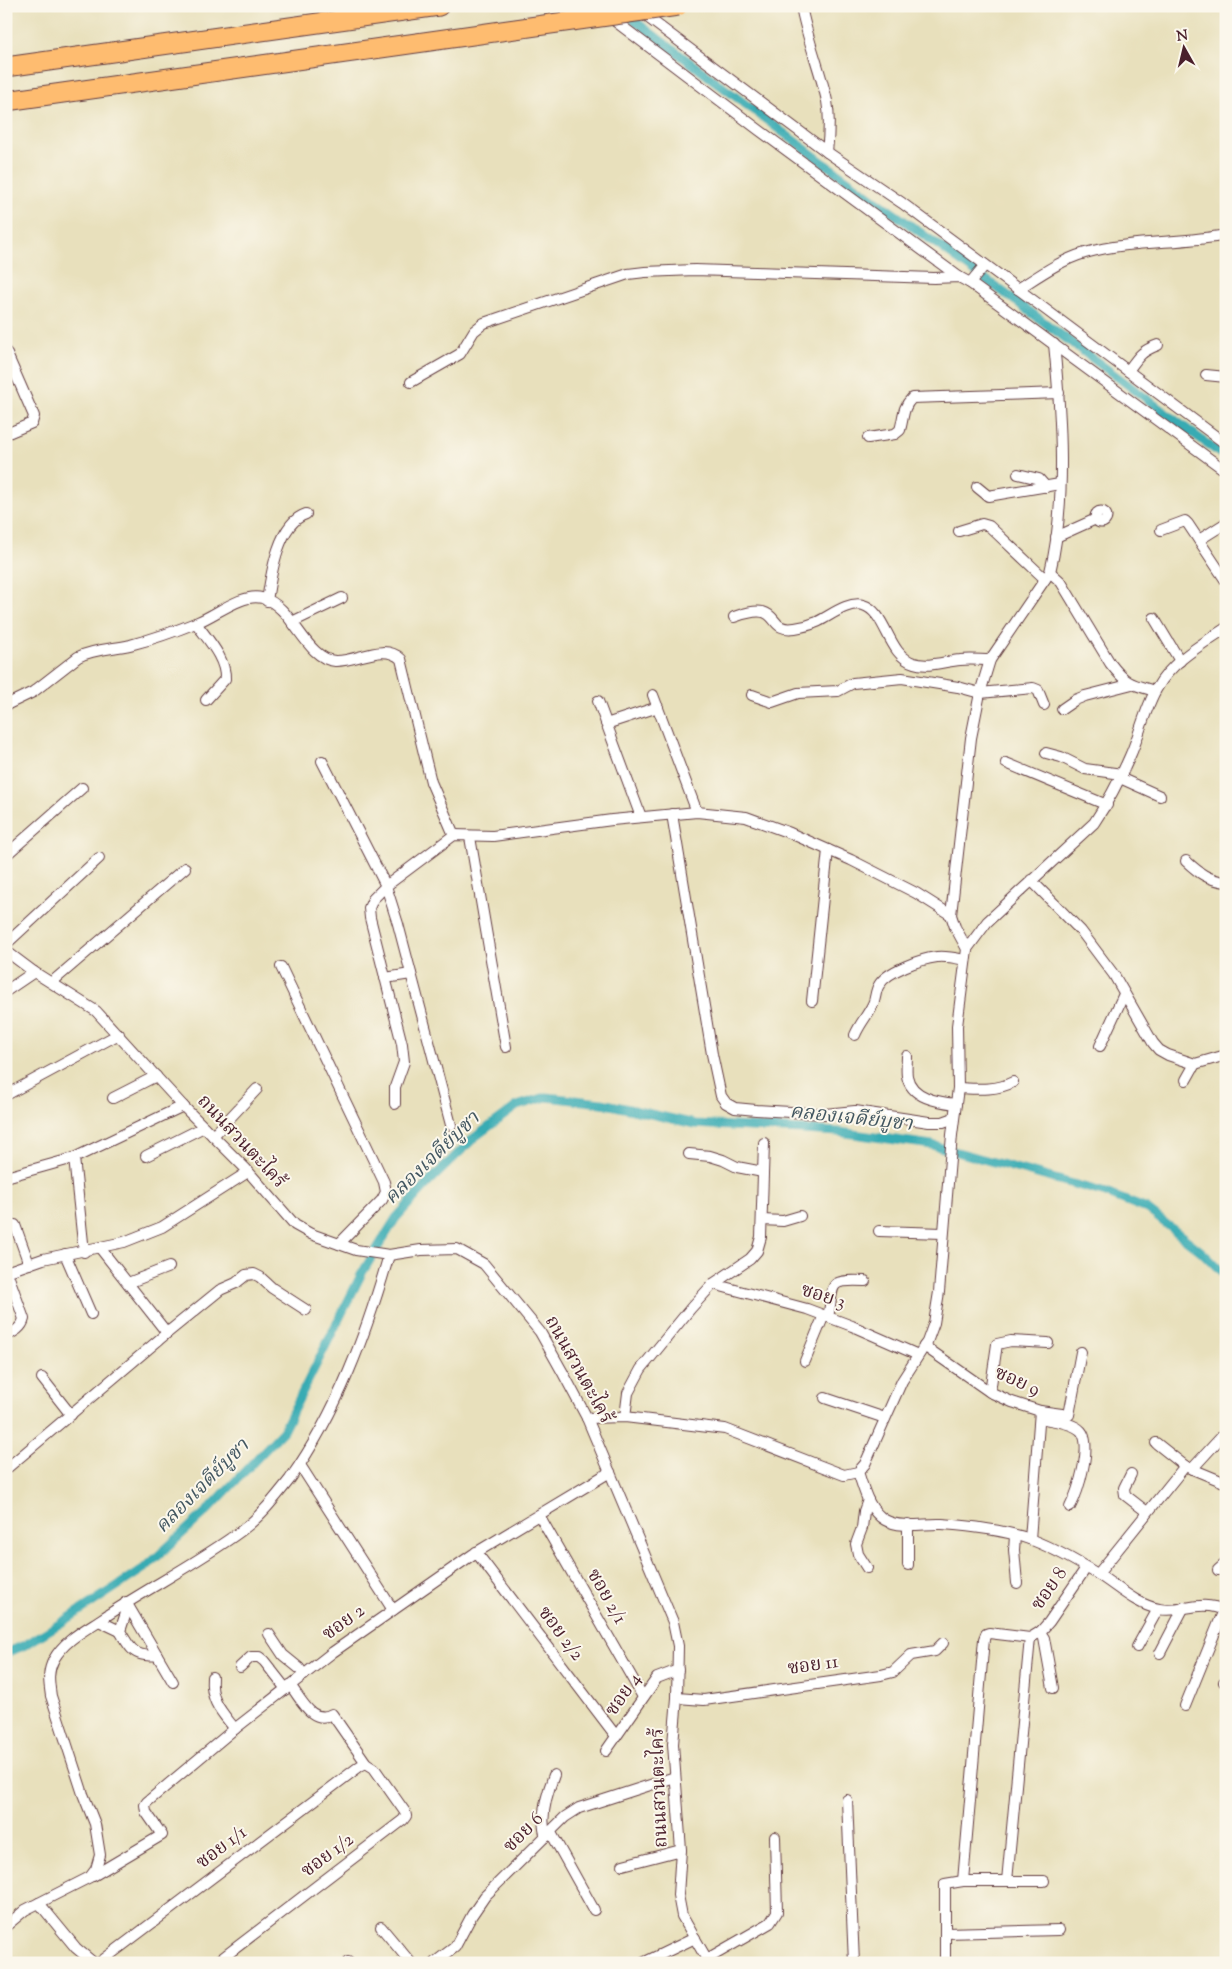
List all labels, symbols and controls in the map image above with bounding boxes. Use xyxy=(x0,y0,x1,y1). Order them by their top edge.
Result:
north arrow xyxy=(1160,22,1210,72)
text: N xyxy=(1176,26,1189,48)
street label: ถนนสวนตะไคร้ xyxy=(190,1088,294,1196)
water label: คลองเจดีย์บูชา xyxy=(788,1098,915,1140)
water label: คลองเจดีย์บูชา xyxy=(379,1105,488,1212)
street label: ซอย 3 xyxy=(797,1277,849,1317)
street label: ถนนสวนตะไคร้ xyxy=(537,1310,621,1430)
street label: ซอย 9 xyxy=(990,1360,1044,1404)
water label: คลองเจดีย์บูชา xyxy=(149,1432,258,1541)
street label: ซอย 8 xyxy=(1025,1562,1075,1616)
street label: ซอย 2/1 xyxy=(579,1564,633,1630)
street label: ซอย 2 xyxy=(317,1598,371,1648)
street label: ซอย 2/2 xyxy=(531,1601,590,1667)
street label: ซอย 11 xyxy=(786,1649,841,1683)
street label: ซอย 4 xyxy=(599,1667,649,1722)
street label: ถนนสวนตะไคร้ xyxy=(642,1727,676,1848)
street label: ซอย 6 xyxy=(498,1807,550,1859)
street label: ซอย 1/1 xyxy=(191,1820,254,1876)
street label: ซอย 1/2 xyxy=(296,1827,360,1885)

